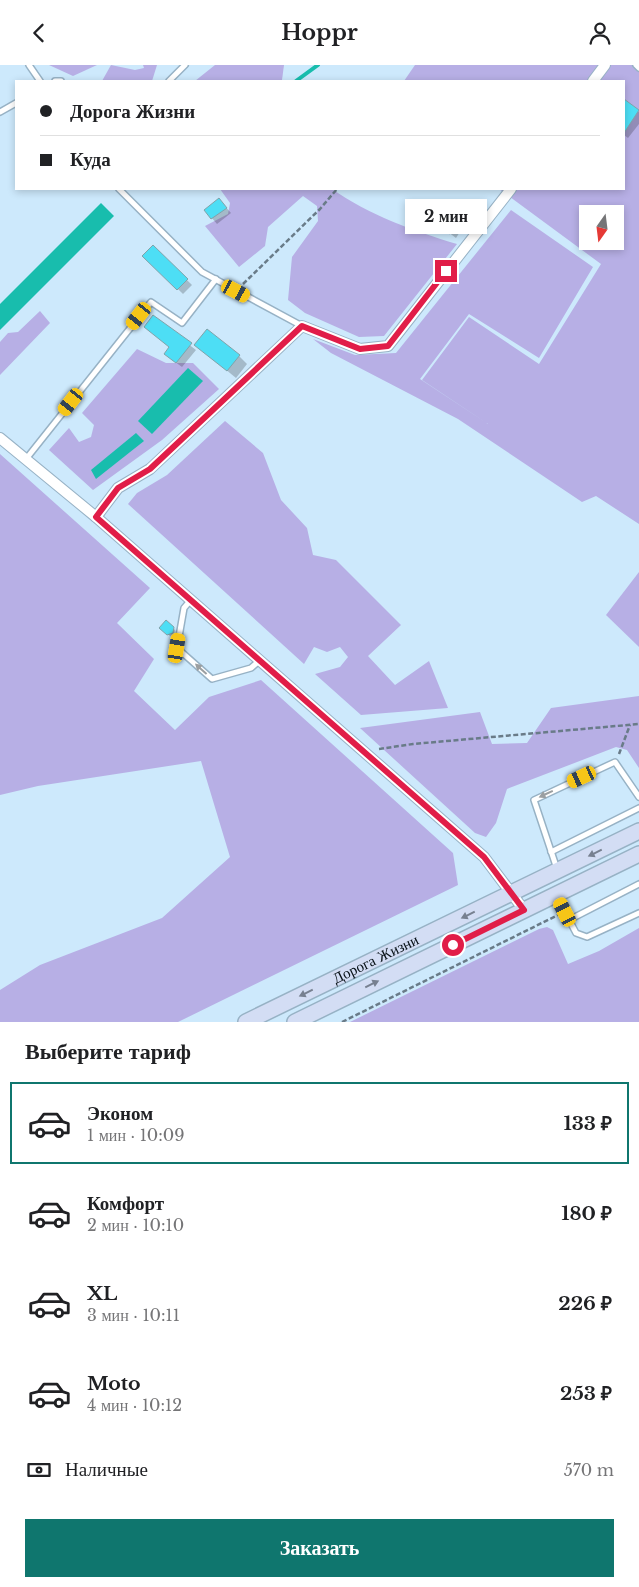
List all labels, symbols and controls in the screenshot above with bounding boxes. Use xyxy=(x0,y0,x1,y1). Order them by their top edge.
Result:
icon: back xyxy=(25,19,53,47)
text: Hoppr xyxy=(281,19,358,46)
icon: person xyxy=(586,19,614,47)
text: Дорога Жизни xyxy=(70,100,195,123)
text: Куда xyxy=(70,148,111,171)
callout: 2 мин xyxy=(405,199,487,233)
north arrow xyxy=(579,205,624,250)
map controls xyxy=(579,205,624,250)
text: 2 мин xyxy=(424,206,468,226)
route end xyxy=(435,260,457,282)
car xyxy=(219,277,252,305)
car xyxy=(123,300,154,332)
car xyxy=(55,386,86,418)
car xyxy=(167,632,186,664)
one-way arrow xyxy=(196,663,208,675)
car xyxy=(565,764,598,790)
one-way arrow xyxy=(539,790,553,798)
one-way arrow xyxy=(588,849,602,857)
car xyxy=(551,895,578,929)
one-way arrow xyxy=(461,911,475,919)
street label: Дорога Жизни xyxy=(329,930,421,988)
route start xyxy=(442,934,464,956)
one-way arrow xyxy=(365,980,379,988)
one-way arrow xyxy=(299,989,313,997)
text: Выберите тариф xyxy=(25,1038,191,1065)
icon: car xyxy=(27,1101,72,1146)
text: Эконом xyxy=(87,1102,153,1125)
text: 133 ₽ xyxy=(563,1112,612,1135)
text: 1 мин · 10:09 xyxy=(87,1125,185,1145)
icon: car xyxy=(27,1191,72,1236)
text: Комфорт xyxy=(87,1192,164,1215)
text: 180 ₽ xyxy=(561,1202,612,1225)
text: 2 мин · 10:10 xyxy=(87,1215,184,1235)
icon: car xyxy=(27,1281,72,1326)
text: XL xyxy=(87,1282,117,1305)
text: 226 ₽ xyxy=(558,1292,612,1315)
text: 3 мин · 10:11 xyxy=(87,1305,180,1325)
icon: car xyxy=(27,1371,72,1416)
text: Moto xyxy=(87,1372,141,1395)
text: 253 ₽ xyxy=(560,1382,612,1405)
text: 4 мин · 10:12 xyxy=(87,1395,182,1415)
icon: cash xyxy=(25,1456,53,1484)
text: Наличные xyxy=(65,1458,148,1481)
text: 570 m xyxy=(564,1460,614,1480)
button: Заказать xyxy=(25,1519,614,1577)

